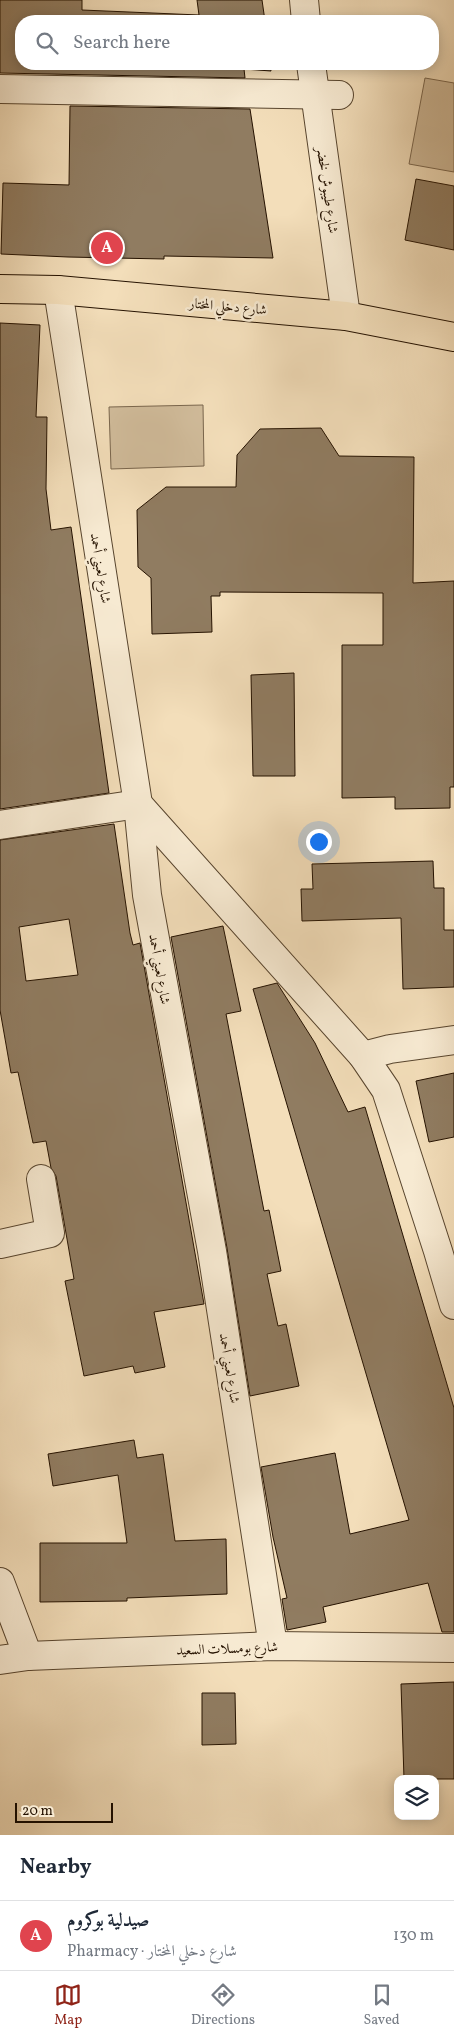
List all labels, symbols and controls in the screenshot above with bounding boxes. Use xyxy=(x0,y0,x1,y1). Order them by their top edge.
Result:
search box xyxy=(15,15,439,70)
icon: search xyxy=(33,29,61,57)
text: Search here xyxy=(73,30,170,56)
street label: شارع طيبوش لخضر xyxy=(310,144,342,235)
pin: A xyxy=(91,229,123,267)
street label: شارع دخلي المختار xyxy=(186,294,268,322)
street label: شارع لعبني أحمد xyxy=(83,531,116,605)
your location xyxy=(306,829,332,855)
street label: شارع لعبني أحمد xyxy=(141,932,176,1006)
street label: شارع لعبني أحمد xyxy=(212,1331,245,1405)
street label: شارع بومسلات السعيد xyxy=(176,1638,278,1662)
map controls xyxy=(394,1775,439,1820)
button: layers xyxy=(394,1775,439,1820)
scale bar xyxy=(15,1800,112,1823)
text: 20 m xyxy=(22,1802,53,1821)
text: Nearby xyxy=(20,1853,91,1882)
text: صيدلية بوكروم xyxy=(67,1908,150,1934)
text: A xyxy=(30,1925,42,1947)
text: 130 m xyxy=(393,1925,434,1947)
text: Pharmacy · شارع دخلي المختار xyxy=(67,1941,237,1963)
tab: Map xyxy=(54,1981,82,2030)
tab: Directions xyxy=(191,1981,255,2030)
tab: Saved xyxy=(364,1981,400,2030)

